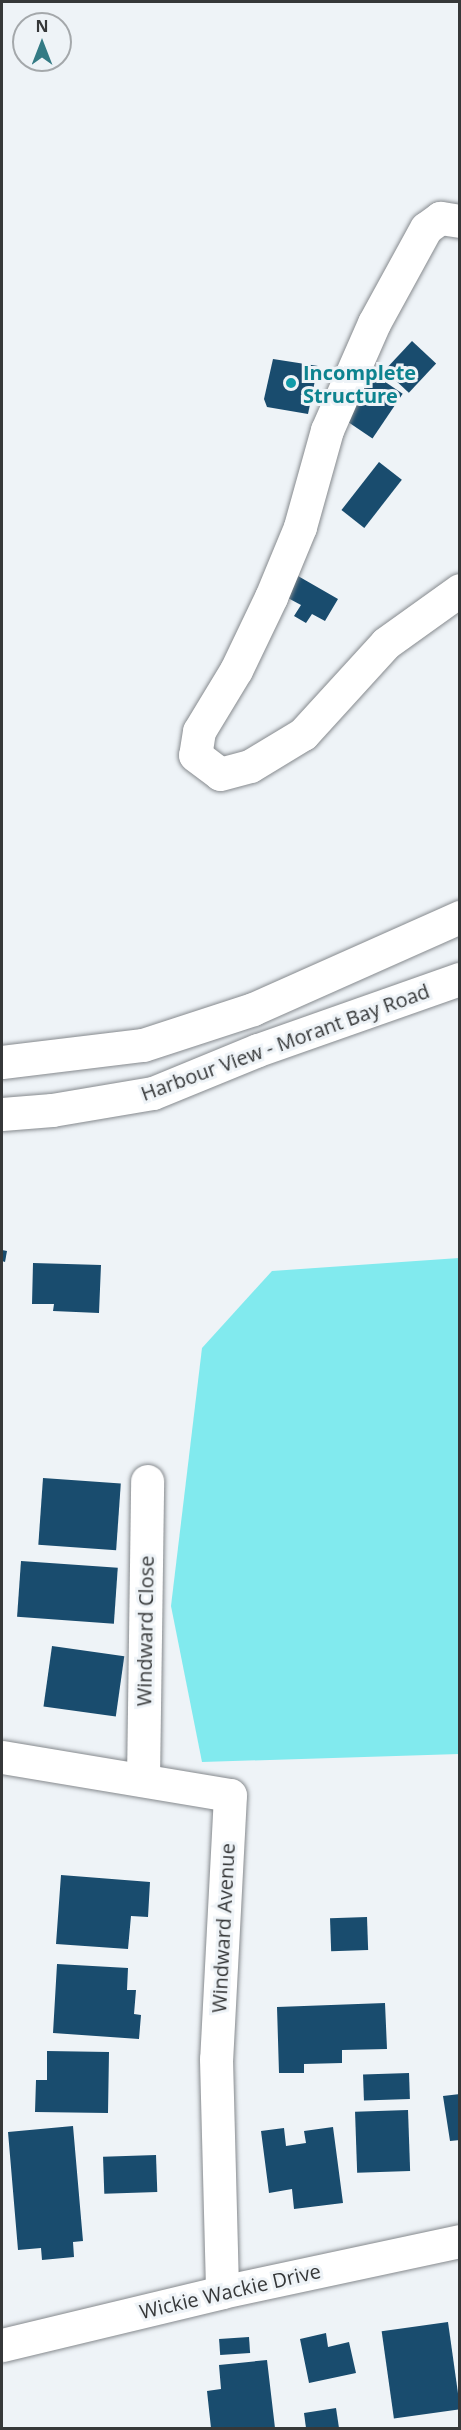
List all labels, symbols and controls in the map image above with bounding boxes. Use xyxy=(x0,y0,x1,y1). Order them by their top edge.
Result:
north arrow xyxy=(12,12,72,72)
text: N xyxy=(35,15,49,37)
place label: Incomplete Structure xyxy=(303,360,416,407)
marker: Incomplete Structure xyxy=(284,376,298,390)
street label: Harbour View - Morant Bay Road xyxy=(137,979,433,1105)
street label: Windward Close xyxy=(132,1555,158,1707)
street label: Windward Avenue xyxy=(207,1843,239,2013)
street label: Wickie Wackie Drive xyxy=(137,2258,323,2324)

